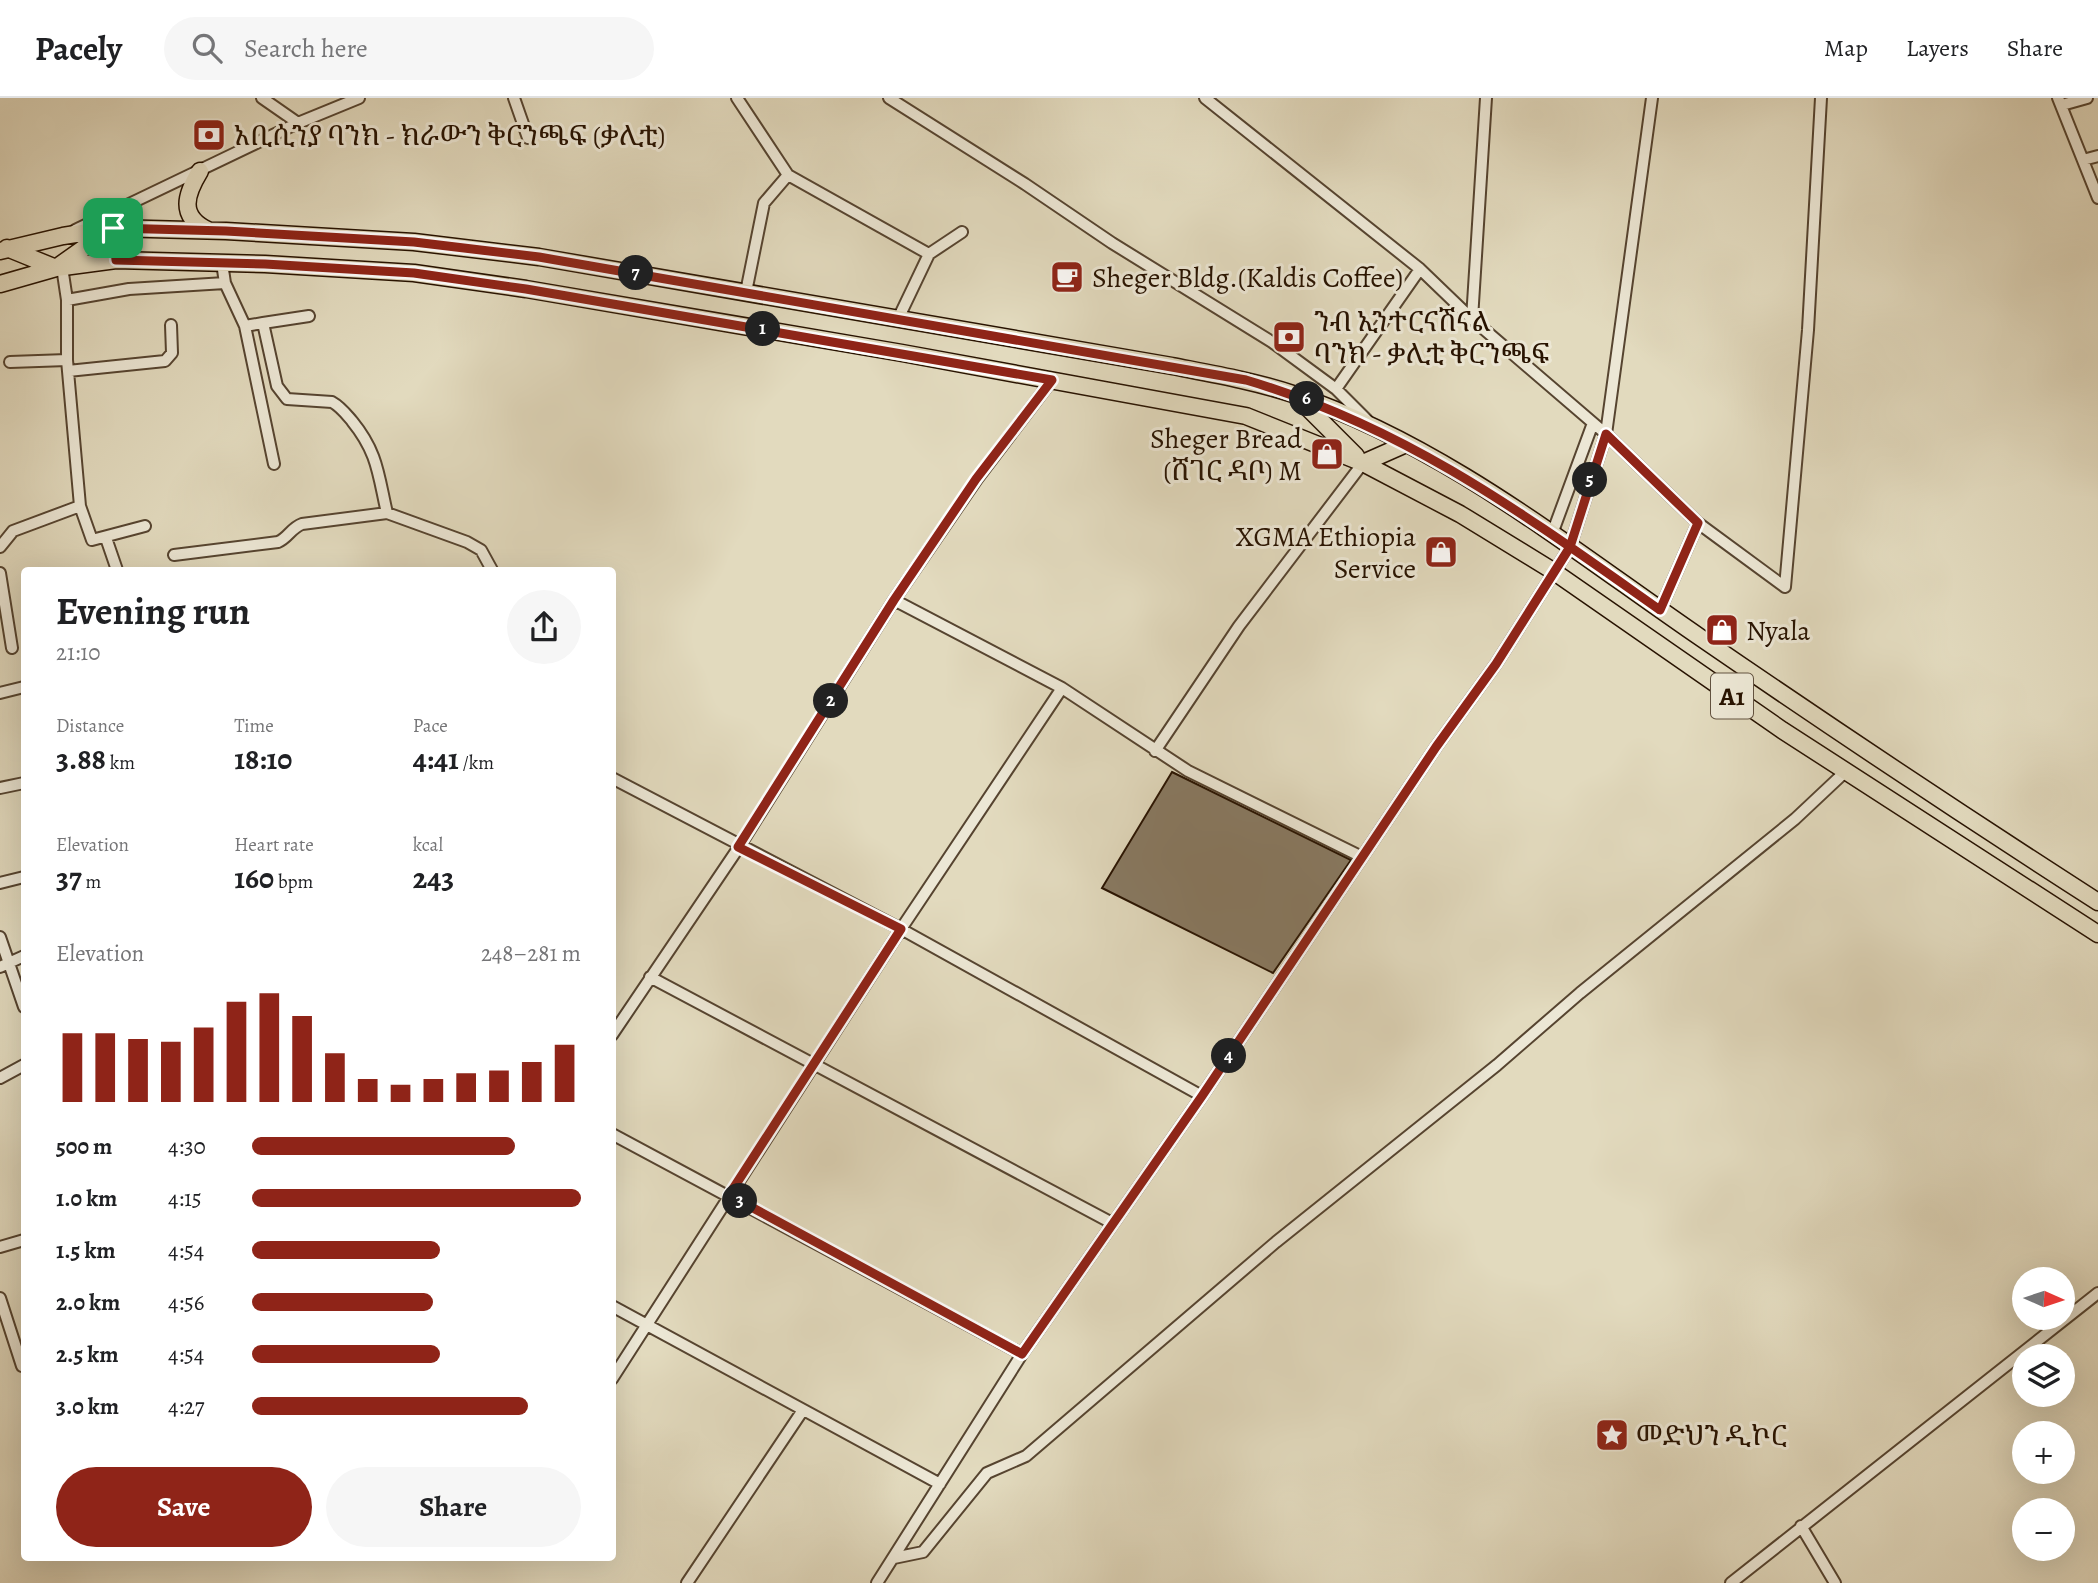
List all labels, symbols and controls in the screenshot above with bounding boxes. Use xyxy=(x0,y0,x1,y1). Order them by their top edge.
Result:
search box xyxy=(164,17,654,80)
text: Pacely xyxy=(35,26,122,71)
icon: search xyxy=(188,29,226,67)
text: Search here xyxy=(244,31,368,66)
text: Map xyxy=(1824,32,1868,64)
text: Layers xyxy=(1906,32,1969,64)
text: Share xyxy=(2007,32,2063,64)
bank icon: አቢሲንያ ባንክ - ክራውን ቅርንጫፍ (ቃሊቲ) xyxy=(190,116,228,154)
place label: አቢሲንያ ባንክ - ክራውን ቅርንጫፍ (ቃሊቲ) xyxy=(234,117,665,155)
pin xyxy=(83,198,143,258)
icon: arrive xyxy=(94,209,132,247)
pin: 7 xyxy=(618,256,654,290)
cafe icon: Sheger Bldg.(Kaldis Coffee) xyxy=(1048,258,1086,296)
text: 7 xyxy=(631,259,640,285)
place label: Sheger Bldg.(Kaldis Coffee) xyxy=(1092,259,1403,297)
place label: ንብ ኢንተርናሽናል ባንክ - ቃሊቲ ቅርንጫፍ xyxy=(1314,303,1550,373)
pin: 1 xyxy=(746,312,780,346)
text: 1 xyxy=(759,315,766,341)
bank icon: ንብ ኢንተርናሽናል ባንክ - ቃሊቲ ቅርንጫፍ xyxy=(1270,318,1308,356)
pin: 6 xyxy=(1290,382,1324,416)
text: 6 xyxy=(1302,385,1311,411)
place label: Sheger Bread (ሸገር ዳቦ) M xyxy=(1150,420,1303,490)
shop icon: Sheger Bread (ሸገር ዳቦ) M xyxy=(1308,435,1346,473)
pin: 5 xyxy=(1572,462,1608,498)
text: 5 xyxy=(1585,466,1594,492)
place label: XGMA Ethiopia Service xyxy=(1236,518,1416,588)
shop icon: XGMA Ethiopia Service xyxy=(1422,533,1460,571)
text: Evening run xyxy=(56,585,250,637)
button: share xyxy=(507,590,581,664)
shop icon: Nyala xyxy=(1703,611,1741,649)
place label: Nyala xyxy=(1746,612,1810,650)
text: 21:10 xyxy=(56,637,100,668)
road number: A1 xyxy=(1711,674,1753,718)
pin: 2 xyxy=(814,684,848,718)
text: 2 xyxy=(826,687,835,713)
text: Distance xyxy=(56,713,124,739)
text: Time xyxy=(234,713,274,739)
text: Pace xyxy=(413,713,448,739)
text: 3.88 xyxy=(56,739,106,779)
text: 18:10 xyxy=(234,739,292,779)
text: 4:41 xyxy=(413,739,459,779)
text: km xyxy=(106,750,135,776)
text: /km xyxy=(459,750,494,776)
text: Elevation xyxy=(56,832,129,858)
text: Heart rate xyxy=(234,832,314,858)
text: kcal xyxy=(413,832,443,858)
text: 37 xyxy=(56,858,82,898)
text: 160 xyxy=(234,858,274,898)
text: 243 xyxy=(413,858,454,898)
text: m xyxy=(82,869,101,895)
text: bpm xyxy=(274,869,313,895)
text: Elevation xyxy=(56,938,144,969)
text: 248–281 m xyxy=(481,938,581,969)
pin: 4 xyxy=(1212,1038,1246,1074)
text: 4 xyxy=(1224,1042,1233,1068)
text: 500 m xyxy=(56,1131,112,1162)
text: 4:30 xyxy=(168,1131,206,1162)
text: 1.0 km xyxy=(56,1183,117,1214)
text: 4:15 xyxy=(168,1183,202,1214)
pin: 3 xyxy=(722,1184,758,1218)
text: 3 xyxy=(735,1187,744,1213)
text: 1.5 km xyxy=(56,1235,116,1266)
text: 4:54 xyxy=(168,1235,204,1266)
north arrow xyxy=(2012,1267,2076,1330)
map controls xyxy=(2012,1267,2075,1561)
text: 2.0 km xyxy=(56,1287,120,1318)
text: 4:56 xyxy=(168,1287,204,1318)
text: 2.5 km xyxy=(56,1339,118,1370)
text: 4:54 xyxy=(168,1339,204,1370)
button: layers xyxy=(2012,1344,2075,1407)
text: 3.0 km xyxy=(56,1391,119,1422)
text: 4:27 xyxy=(168,1391,204,1422)
place icon: መድህን ዲኮር xyxy=(1593,1416,1631,1454)
place label: መድህን ዲኮር xyxy=(1636,1417,1787,1455)
button: + xyxy=(2012,1421,2075,1484)
button: Save xyxy=(56,1467,312,1547)
button: Share xyxy=(326,1467,581,1547)
button: − xyxy=(2012,1498,2075,1561)

